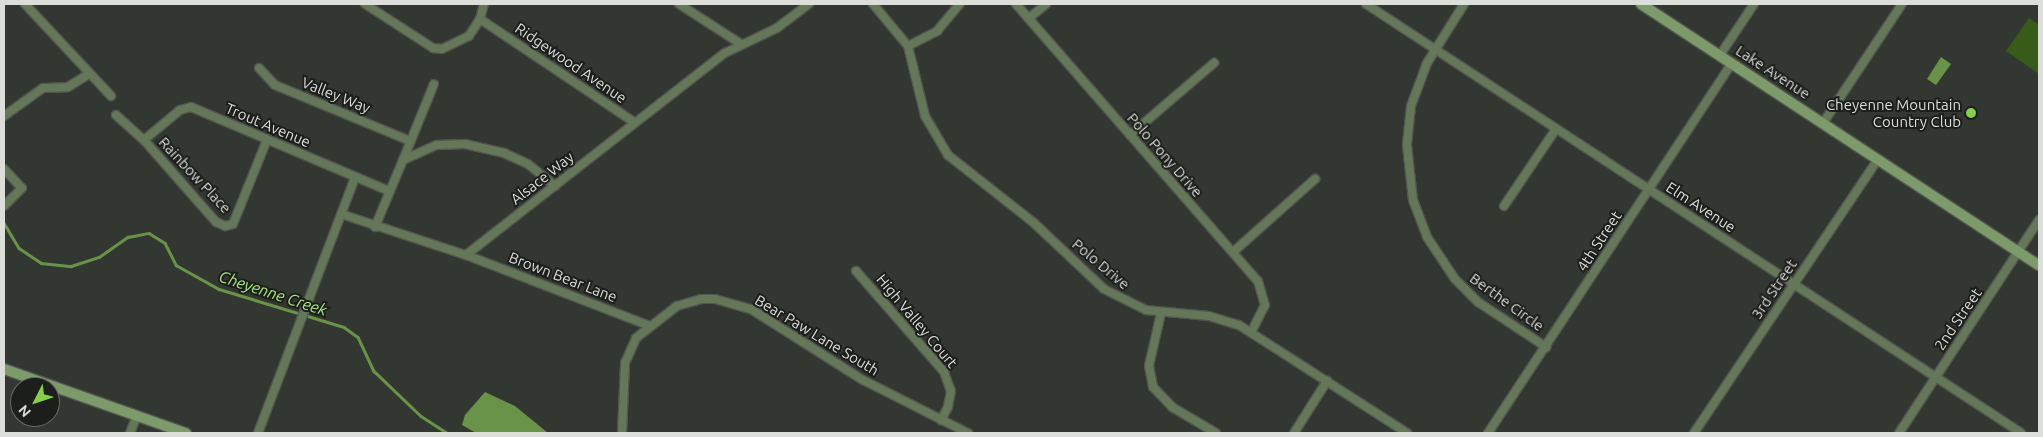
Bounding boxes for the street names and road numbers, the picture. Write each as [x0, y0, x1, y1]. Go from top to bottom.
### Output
street label: Ridgewood Avenue [512, 19, 630, 107]
street label: Lake Avenue [1732, 41, 1814, 103]
street label: Valley Way [299, 73, 373, 117]
street label: Trout Avenue [223, 99, 313, 151]
street label: Polo Pony Drive [1123, 109, 1207, 201]
street label: Rainbow Place [155, 133, 235, 217]
street label: Alsace Way [507, 148, 577, 208]
street label: Elm Avenue [1663, 178, 1739, 236]
street label: 4th Street [1573, 207, 1625, 275]
street label: Polo Drive [1069, 235, 1133, 293]
street label: Brown Bear Lane [506, 248, 620, 306]
street label: 3rd Street [1747, 256, 1801, 322]
street label: Berthe Circle [1466, 269, 1548, 335]
street label: High Valley Court [873, 271, 961, 371]
street label: 2nd Street [1931, 284, 1985, 354]
street label: Bear Paw Lane South [752, 291, 882, 379]

